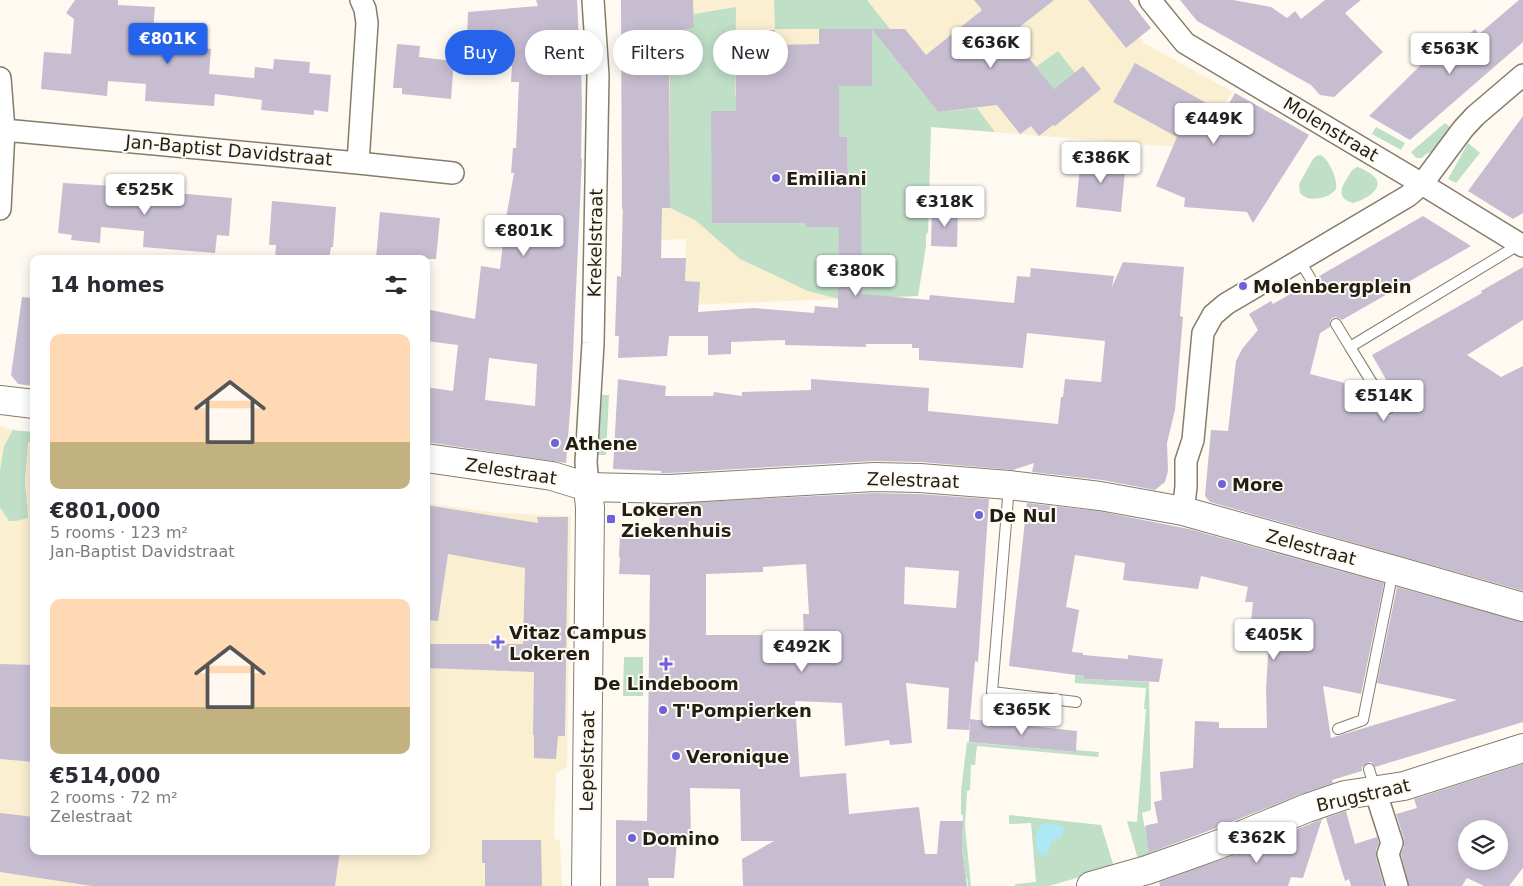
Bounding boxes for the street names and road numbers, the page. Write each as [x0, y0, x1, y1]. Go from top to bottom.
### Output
street label: Molenstraat [1280, 92, 1382, 166]
street label: Jan-Baptist Davidstraat [124, 130, 333, 170]
street label: Krekelstraat [584, 188, 606, 298]
street label: Zelestraat [464, 453, 558, 489]
street label: Zelestraat [866, 468, 960, 492]
street label: Zelestraat [1264, 525, 1358, 569]
street label: Lepelstraat [576, 710, 598, 812]
street label: Brugstraat [1314, 774, 1412, 816]

